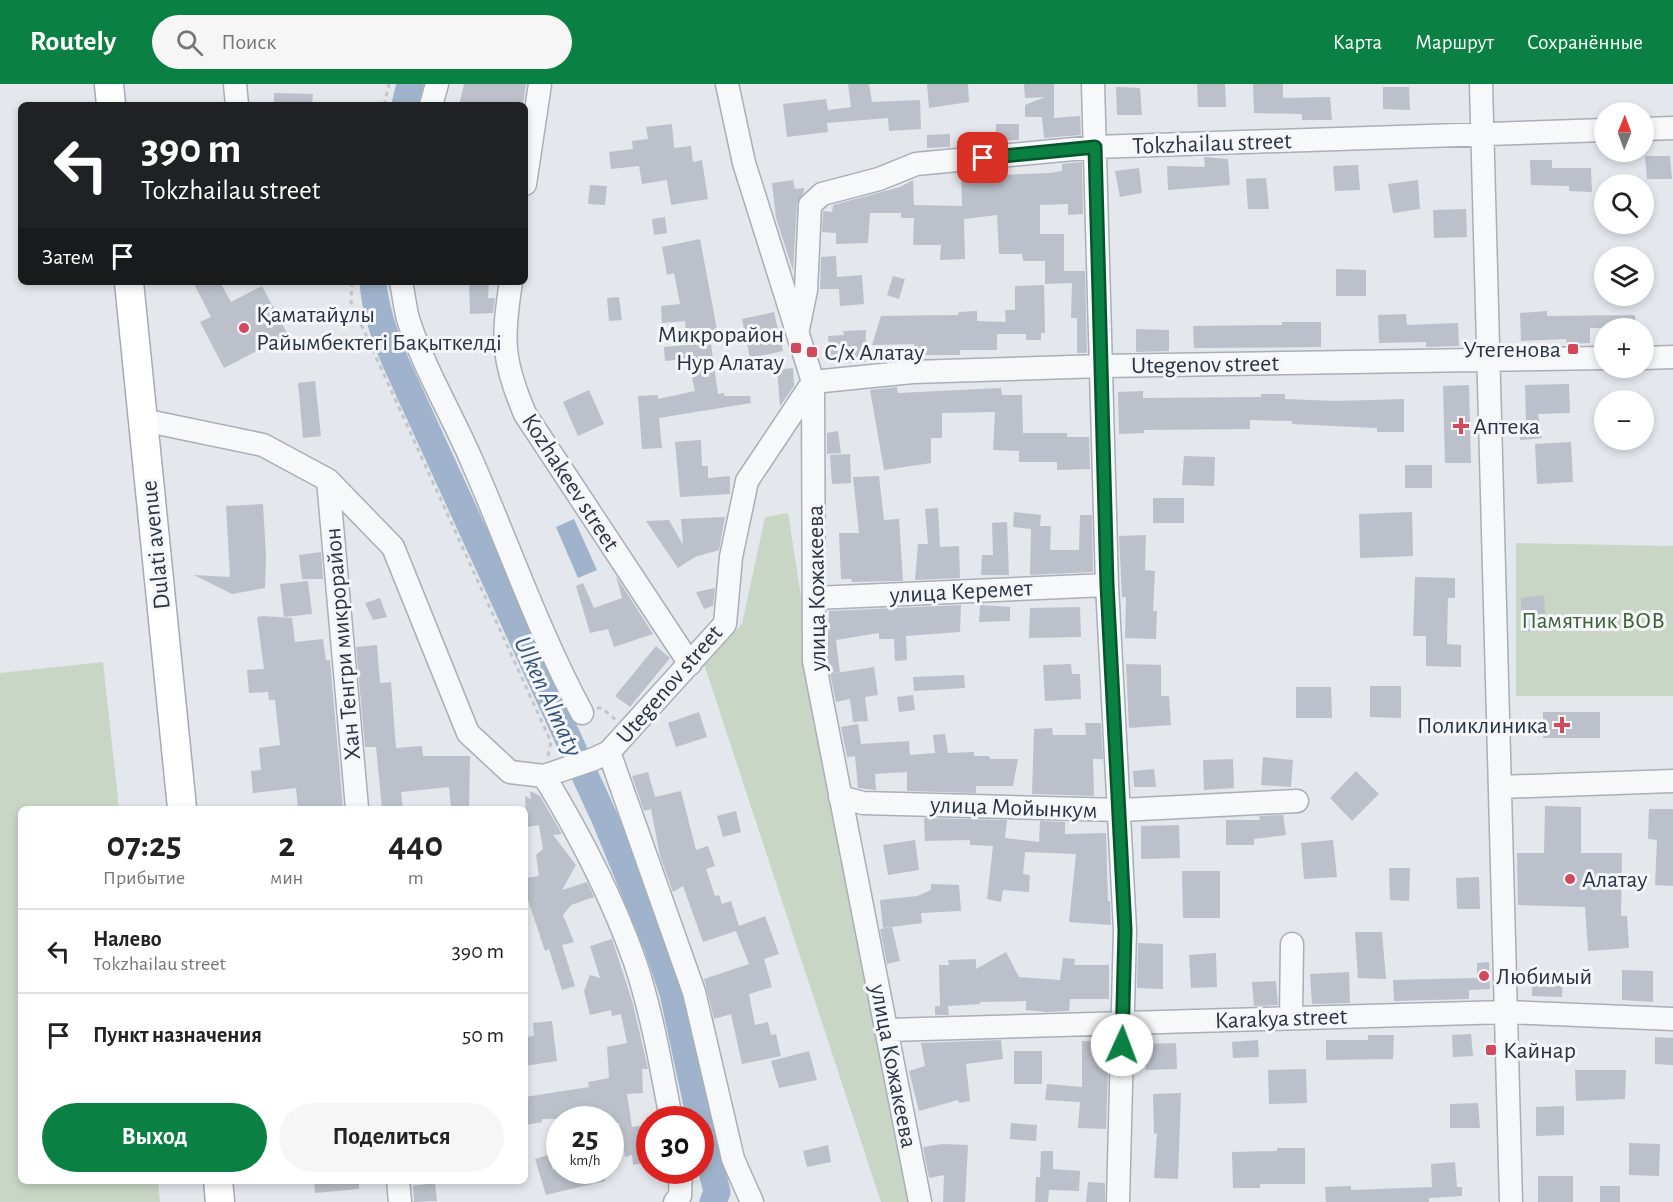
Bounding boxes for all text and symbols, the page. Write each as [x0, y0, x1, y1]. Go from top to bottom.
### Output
search box [152, 15, 572, 69]
icon: search [173, 26, 206, 59]
text: Routely [30, 28, 116, 56]
text: Поиск [221, 31, 276, 53]
text: Карта [1333, 32, 1382, 53]
text: Маршрут [1415, 32, 1494, 53]
text: Сохранённые [1527, 32, 1643, 53]
north arrow [1594, 102, 1654, 162]
map controls [1594, 102, 1654, 450]
icon: left [42, 126, 120, 204]
text: 390 m [141, 128, 242, 170]
street label: Tokzhailau street [1132, 129, 1292, 159]
pin [957, 132, 1008, 183]
icon: arrive [966, 141, 999, 174]
button: search [1594, 174, 1654, 234]
text: Tokzhailau street [141, 177, 320, 204]
icon: arrive [106, 240, 139, 273]
text: Затем [42, 246, 94, 268]
button: layers [1594, 246, 1654, 306]
place label: Қаматайұлы Райымбектегі Бақыткелді [256, 303, 502, 355]
button: + [1594, 318, 1654, 378]
marker: Қаматайұлы Райымбектегі Бақыткелді [237, 321, 251, 335]
place label: Микрорайон Нур Алатау [657, 323, 785, 375]
place label: Утегенова [1463, 338, 1561, 362]
marker: Микрорайон Нур Алатау [789, 341, 803, 355]
place label: С/х Алатау [824, 341, 925, 365]
marker: Утегенова [1566, 342, 1580, 356]
marker: С/х Алатау [805, 345, 819, 359]
street label: Utegenov street [1131, 352, 1280, 378]
button: − [1594, 390, 1654, 450]
street label: Kozhakeev street [517, 410, 624, 556]
place label: Аптека [1473, 415, 1540, 439]
marker: Аптека [1454, 419, 1468, 433]
street label: Dulati avenue [137, 479, 175, 611]
street label: улица Кожакеева [804, 505, 830, 672]
street label: Хан Тенгри микрорайон [321, 527, 365, 761]
street label: улица Керемет [888, 576, 1034, 608]
park label: Памятник ВОВ [1521, 609, 1665, 633]
street label: Utegenov street [612, 621, 728, 748]
water label: Ulken Almaty [509, 632, 587, 761]
place label: Поликлиника [1417, 714, 1548, 738]
marker: Поликлиника [1553, 716, 1571, 734]
street label: улица Мойынкум [929, 793, 1098, 823]
text: 07:25 [107, 827, 182, 863]
text: 2 [278, 827, 295, 863]
text: 440 [388, 827, 443, 863]
text: Прибытие [103, 868, 185, 888]
text: мин [270, 868, 303, 888]
text: m [408, 868, 424, 888]
place label: Алатау [1582, 868, 1648, 892]
marker: Алатау [1563, 872, 1577, 886]
text: Налево [93, 928, 162, 950]
icon: left [42, 935, 75, 968]
text: 390 m [452, 940, 504, 962]
text: Tokzhailau street [93, 954, 226, 974]
place label: Любимый [1496, 965, 1592, 989]
marker: Любимый [1477, 969, 1491, 983]
street label: улица Кожакеева [865, 981, 921, 1150]
street label: Karakya street [1215, 1005, 1348, 1033]
position arrow [1090, 1013, 1154, 1077]
icon: arrive [42, 1019, 75, 1052]
text: Пункт назначения [93, 1024, 262, 1046]
text: 50 m [462, 1024, 504, 1046]
place label: Кайнар [1503, 1039, 1576, 1063]
marker: Кайнар [1484, 1043, 1498, 1057]
button: Выход [42, 1103, 267, 1172]
button: Поделиться [279, 1103, 504, 1172]
speed limit sign: 30 [636, 1106, 714, 1184]
text: 25 [571, 1123, 599, 1153]
text: km/h [570, 1153, 600, 1168]

